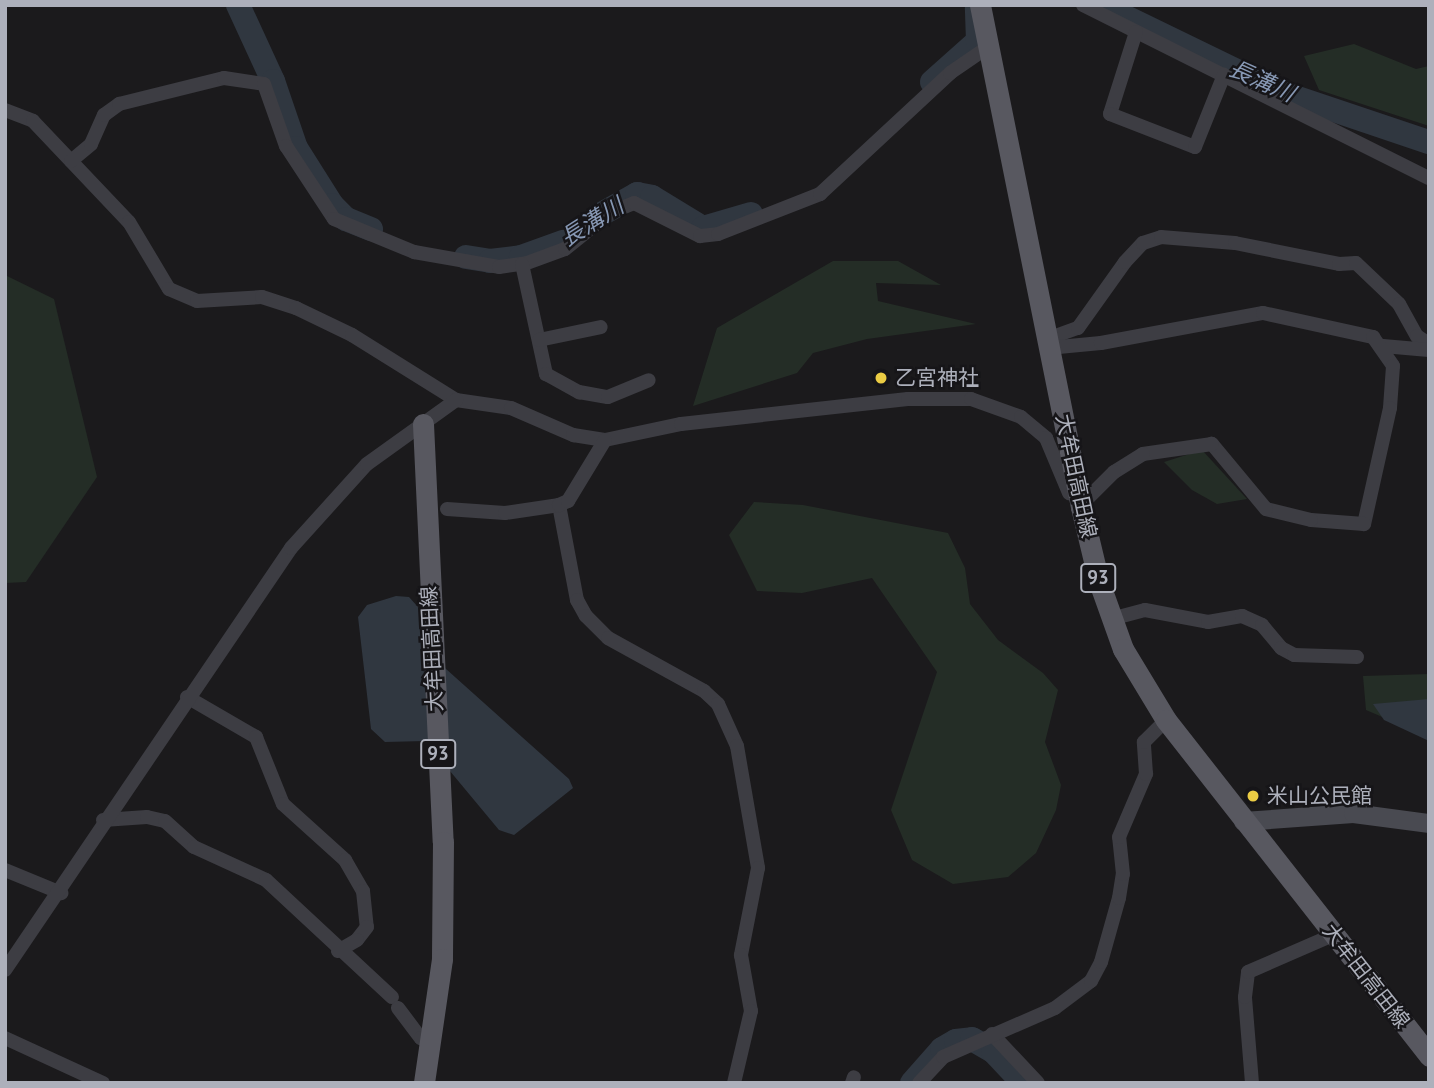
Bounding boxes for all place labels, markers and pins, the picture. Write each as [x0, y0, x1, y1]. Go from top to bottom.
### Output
place label: 乙宮神社 [895, 365, 979, 391]
marker: 乙宮神社 [873, 370, 889, 386]
place label: 米山公民館 [1267, 783, 1372, 809]
marker: 米山公民館 [1245, 788, 1261, 804]

